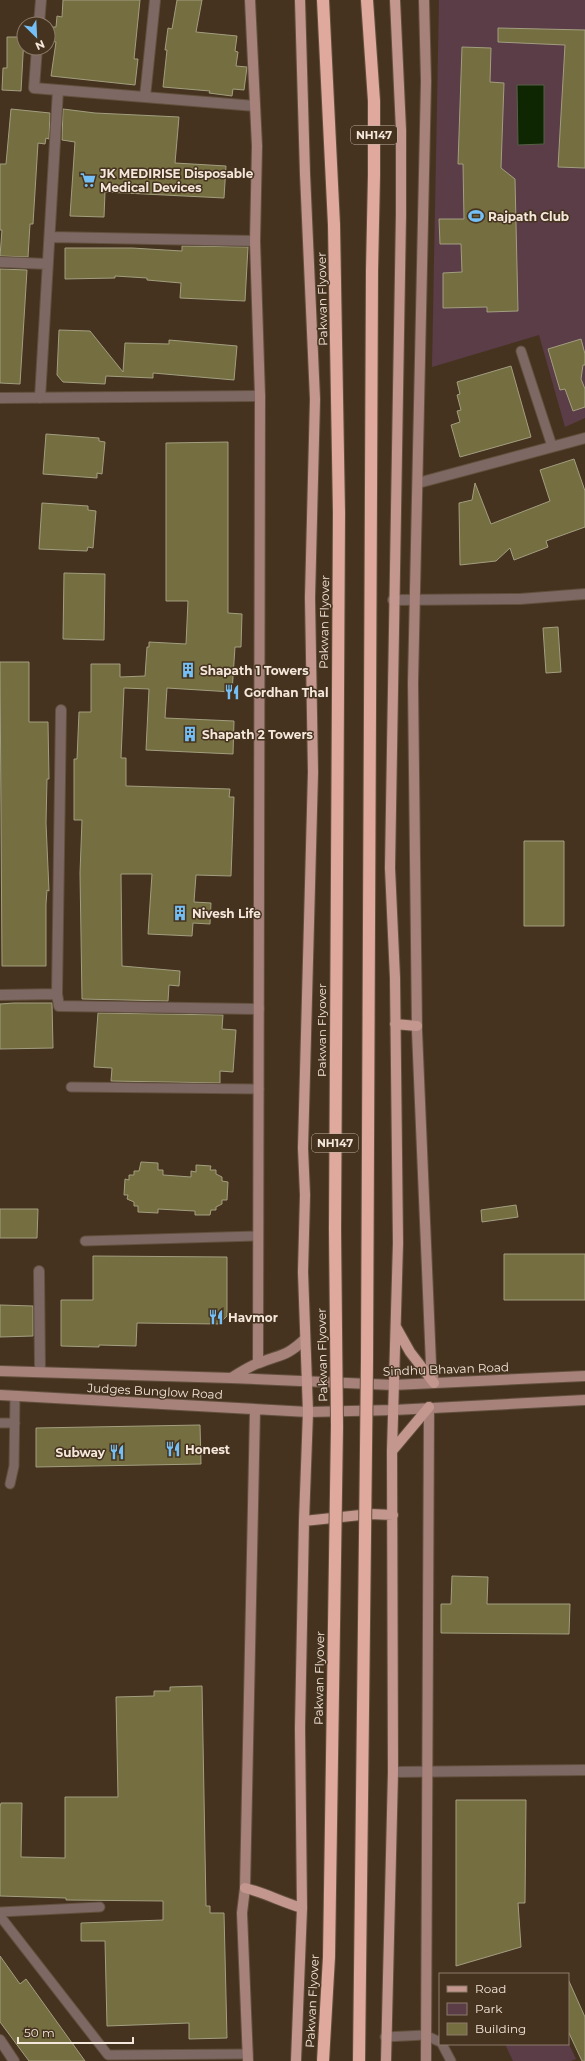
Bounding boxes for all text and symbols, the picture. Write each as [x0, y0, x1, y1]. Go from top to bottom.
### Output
north arrow [16, 16, 56, 56]
text: N [33, 37, 47, 53]
road number: NH147 [351, 126, 397, 144]
place label: JK MEDIRISE Disposable Medical Devices [99, 166, 254, 195]
supermarket icon: JK MEDIRISE Disposable Medical Devices [79, 171, 97, 189]
sports icon: Rajpath Club [467, 207, 485, 225]
place label: Rajpath Club [488, 209, 569, 224]
street label: Pakwan Flyover [314, 252, 330, 346]
street label: Pakwan Flyover [316, 575, 332, 669]
building icon: Shapath 1 Towers [179, 661, 197, 679]
place label: Shapath 1 Towers [200, 663, 309, 678]
restaurant icon: Gordhan Thal [223, 683, 241, 701]
place label: Gordhan Thal [244, 685, 329, 700]
building icon: Shapath 2 Towers [181, 725, 199, 743]
place label: Shapath 2 Towers [202, 727, 314, 742]
building icon: Nivesh Life [171, 904, 189, 922]
place label: Nivesh Life [192, 906, 261, 921]
street label: Pakwan Flyover [314, 983, 329, 1077]
road number: NH147 [312, 1134, 358, 1152]
restaurant icon: Havmor [207, 1308, 225, 1326]
street label: Pakwan Flyover [314, 1308, 330, 1402]
place label: Havmor [228, 1310, 278, 1325]
street label: Sindhu Bhavan Road [383, 1359, 509, 1379]
street label: Judges Bunglow Road [86, 1380, 223, 1402]
restaurant icon: Honest [164, 1440, 182, 1458]
place label: Honest [185, 1442, 231, 1457]
restaurant icon: Subway [108, 1443, 126, 1461]
place label: Subway [56, 1445, 106, 1460]
street label: Pakwan Flyover [311, 1631, 327, 1725]
street label: Pakwan Flyover [302, 1954, 322, 2048]
legend [439, 1973, 569, 2045]
text: Road [475, 1981, 506, 1996]
text: Park [475, 2001, 503, 2016]
scale bar [18, 2019, 133, 2045]
text: Building [475, 2021, 526, 2036]
text: 50 m [24, 2025, 55, 2040]

